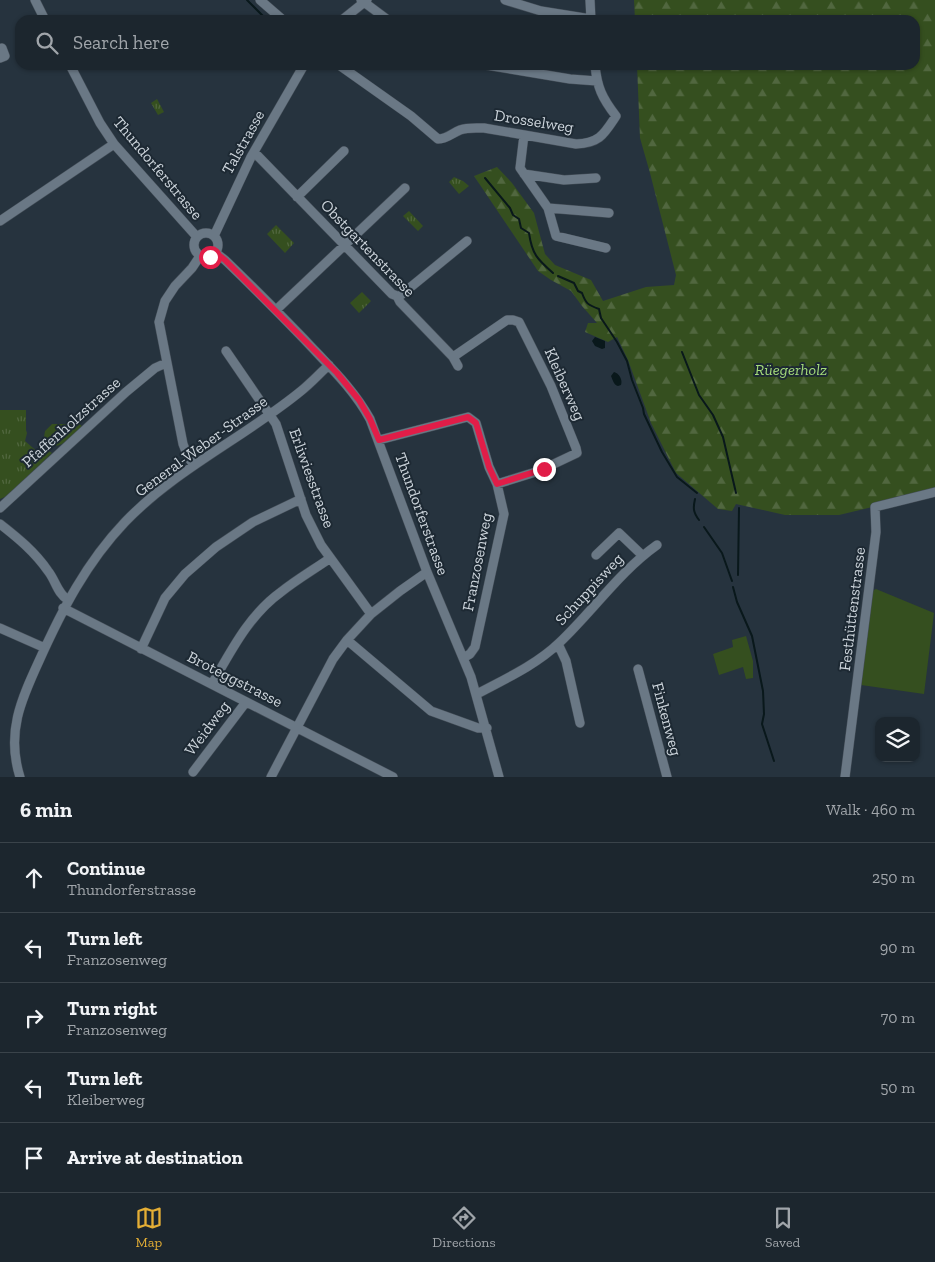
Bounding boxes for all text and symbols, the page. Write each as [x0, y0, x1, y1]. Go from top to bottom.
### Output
search box [15, 15, 920, 70]
icon: search [33, 29, 61, 57]
text: Search here [73, 31, 169, 54]
street label: Drosselweg [493, 105, 575, 137]
street label: Talstrasse [218, 107, 268, 177]
street label: Thundorferstrasse [109, 113, 207, 223]
street label: Obstgartenstrasse [317, 195, 419, 301]
route start [199, 246, 222, 269]
street label: Kleiberweg [541, 345, 590, 424]
park label: Rüegerholz [755, 360, 827, 379]
street label: Pfaffenholzstrasse [18, 373, 124, 471]
street label: General-Weber-Strasse [131, 392, 271, 500]
street label: Erliwiesstrasse [285, 426, 339, 530]
street label: Thundorferstrasse [391, 450, 453, 578]
route end [533, 458, 556, 481]
street label: Franzosenweg [458, 511, 496, 613]
street label: Festhüttenstrasse [835, 546, 869, 672]
street label: Schuppisweg [551, 549, 627, 629]
street label: Broteggstrasse [184, 647, 286, 711]
street label: Finkenweg [648, 680, 686, 758]
street label: Weidweg [180, 697, 234, 759]
map controls [875, 717, 920, 762]
button: layers [875, 717, 920, 762]
text: 6 min [20, 797, 72, 822]
text: Walk · 460 m [826, 800, 915, 819]
text: Continue [67, 857, 145, 880]
icon: ahead [20, 864, 48, 892]
text: 250 m [872, 868, 915, 887]
text: Thundorferstrasse [67, 880, 196, 899]
text: Turn left [67, 927, 142, 950]
icon: left [20, 934, 48, 962]
text: 90 m [880, 938, 915, 957]
text: Franzosenweg [67, 950, 167, 969]
text: Turn right [67, 997, 157, 1020]
icon: right [20, 1004, 48, 1032]
text: 70 m [881, 1008, 915, 1027]
text: Franzosenweg [67, 1020, 167, 1039]
text: Turn left [67, 1067, 142, 1090]
icon: left [20, 1074, 48, 1102]
text: 50 m [880, 1078, 915, 1097]
text: Kleiberweg [67, 1090, 145, 1109]
icon: arrive [20, 1144, 48, 1172]
text: Arrive at destination [67, 1146, 243, 1169]
tab: Map [135, 1204, 163, 1251]
tab: Directions [432, 1204, 496, 1251]
tab: Saved [765, 1204, 800, 1251]

